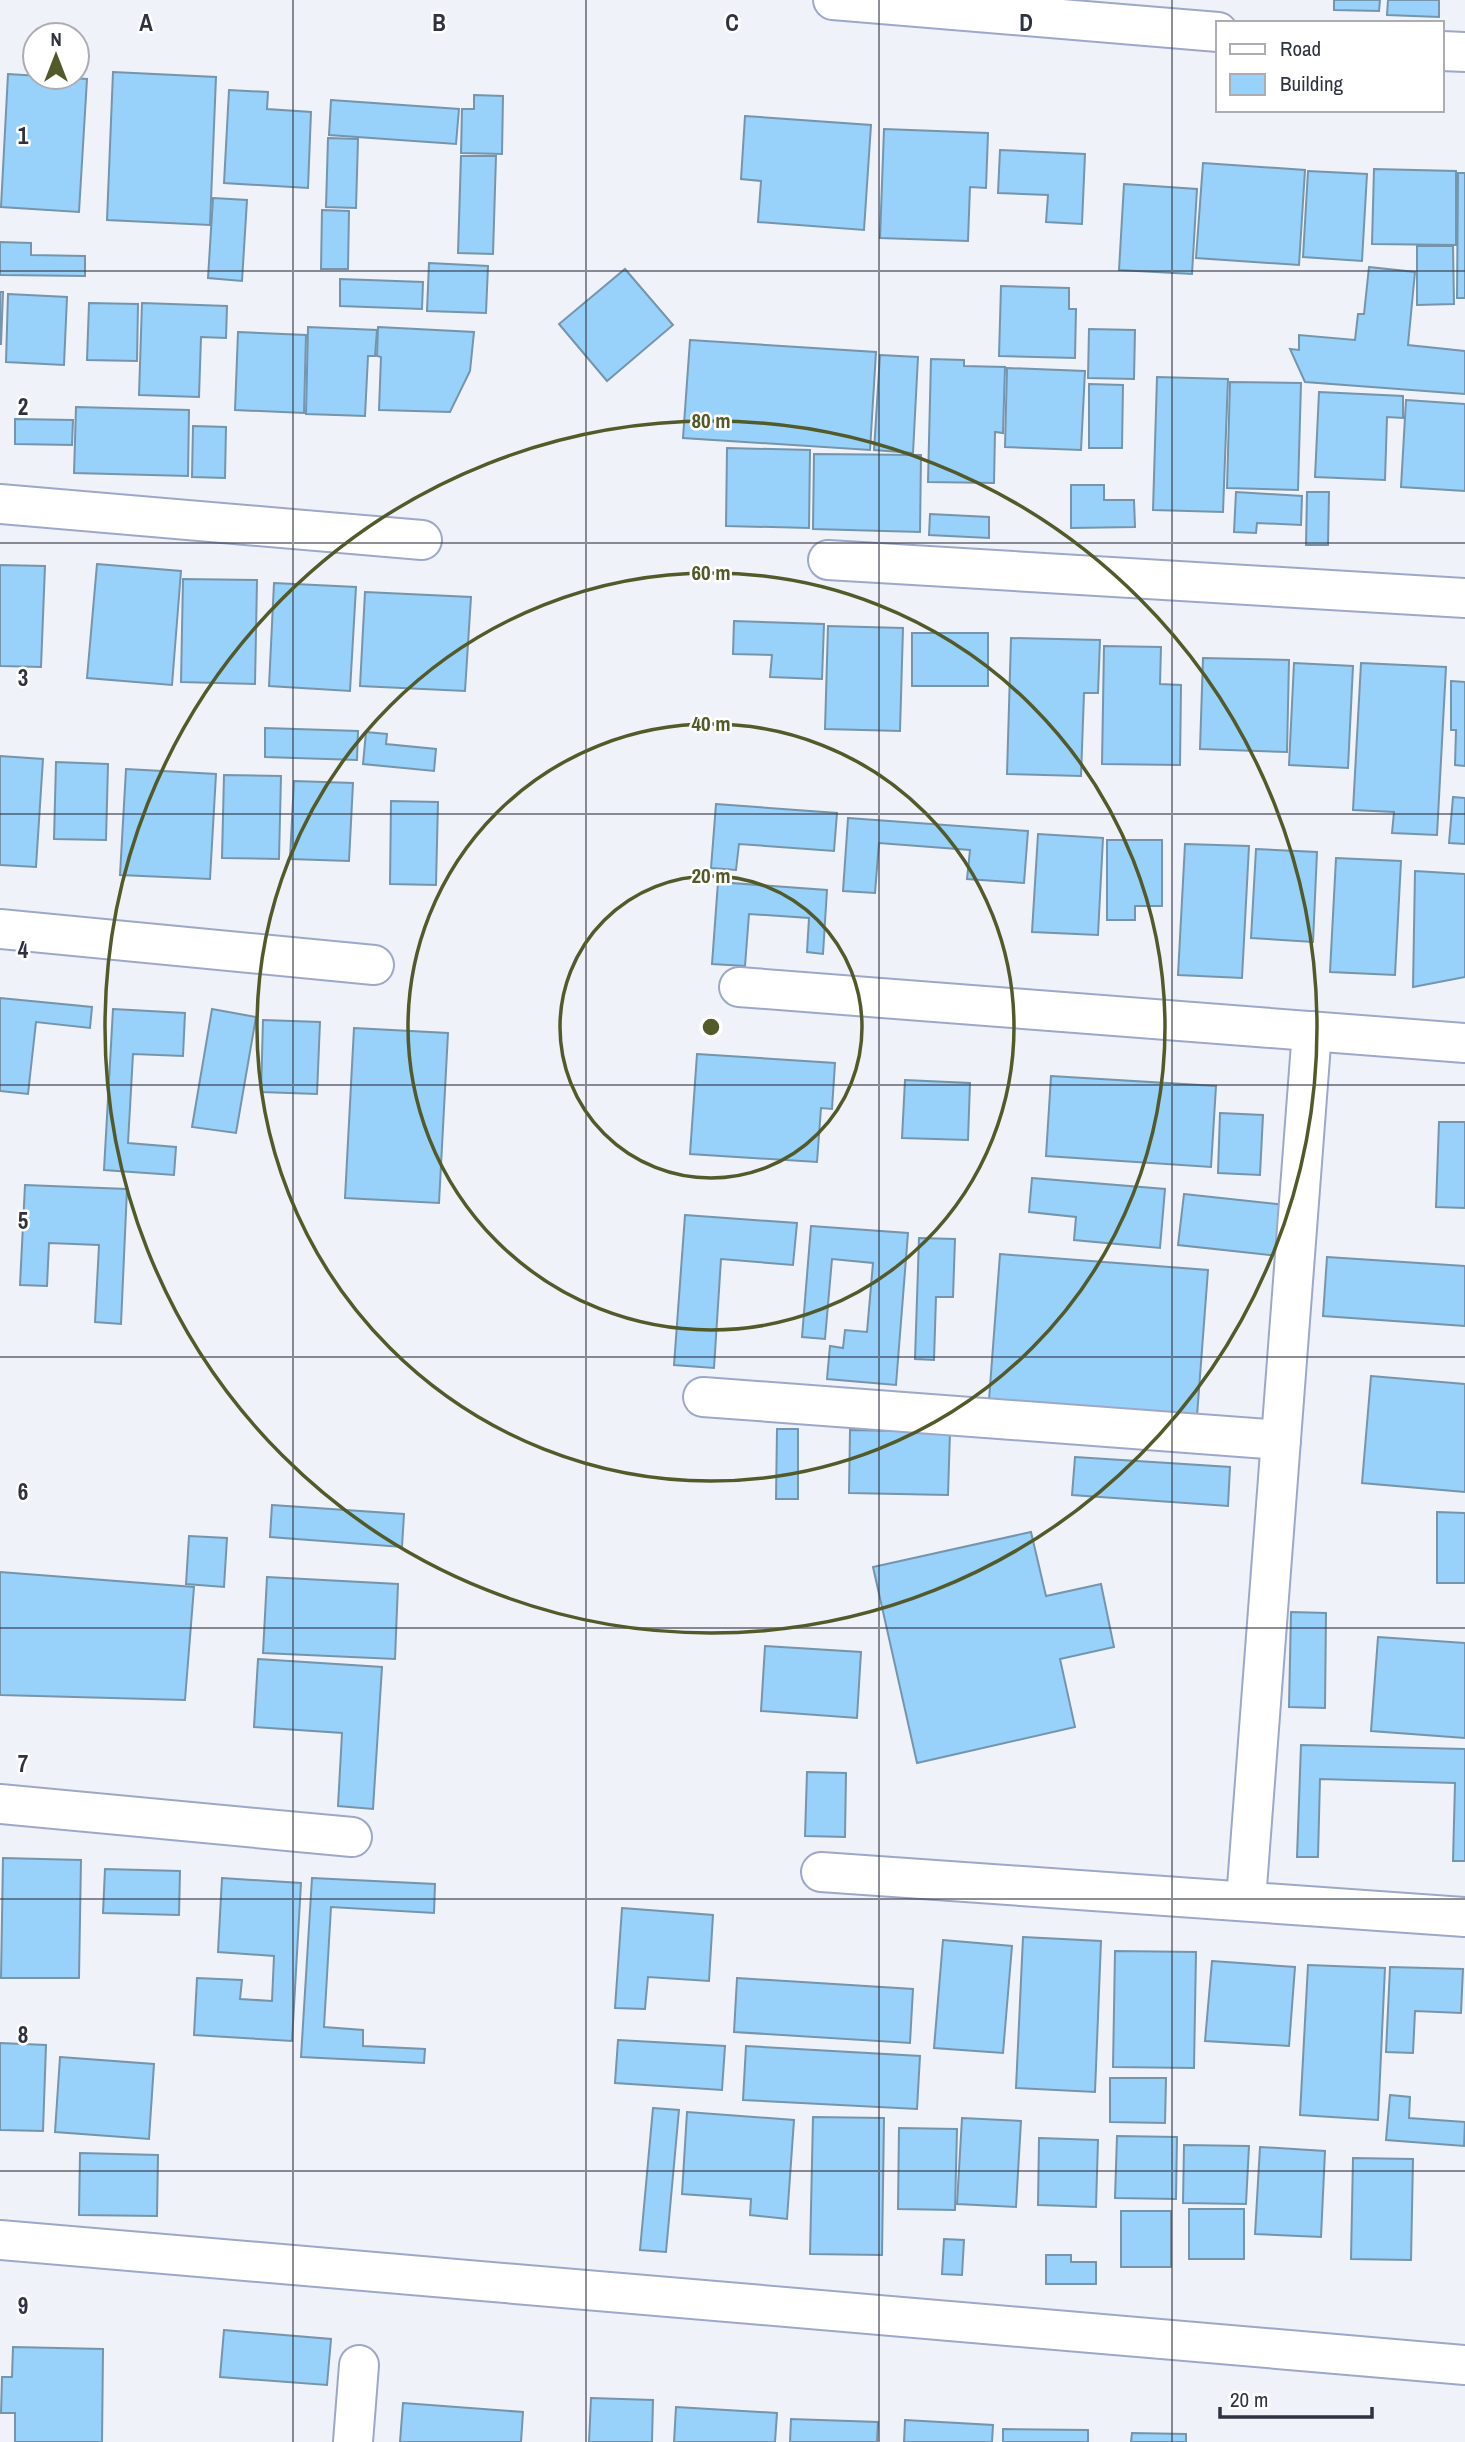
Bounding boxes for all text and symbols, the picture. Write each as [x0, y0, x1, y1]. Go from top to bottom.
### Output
text: A [139, 7, 153, 38]
text: B [432, 7, 446, 38]
text: C [725, 7, 739, 38]
text: D [1019, 7, 1033, 38]
north arrow [21, 21, 91, 91]
legend [1216, 21, 1444, 112]
text: N [50, 26, 62, 52]
text: Road [1280, 34, 1321, 63]
text: Building [1280, 69, 1344, 98]
text: 1 [18, 120, 29, 151]
text: 2 [18, 391, 28, 422]
text: 80 m [691, 406, 731, 435]
text: 60 m [691, 558, 731, 587]
text: 3 [18, 662, 28, 693]
text: 40 m [691, 709, 731, 738]
text: 20 m [691, 861, 731, 890]
text: 4 [18, 934, 29, 965]
centre of rings [699, 1015, 723, 1039]
text: 5 [18, 1205, 28, 1236]
text: 6 [18, 1476, 28, 1507]
text: 7 [18, 1748, 28, 1779]
text: 8 [18, 2019, 28, 2050]
text: 9 [18, 2290, 28, 2321]
scale bar [1220, 2376, 1372, 2420]
text: 20 m [1230, 2385, 1268, 2414]

